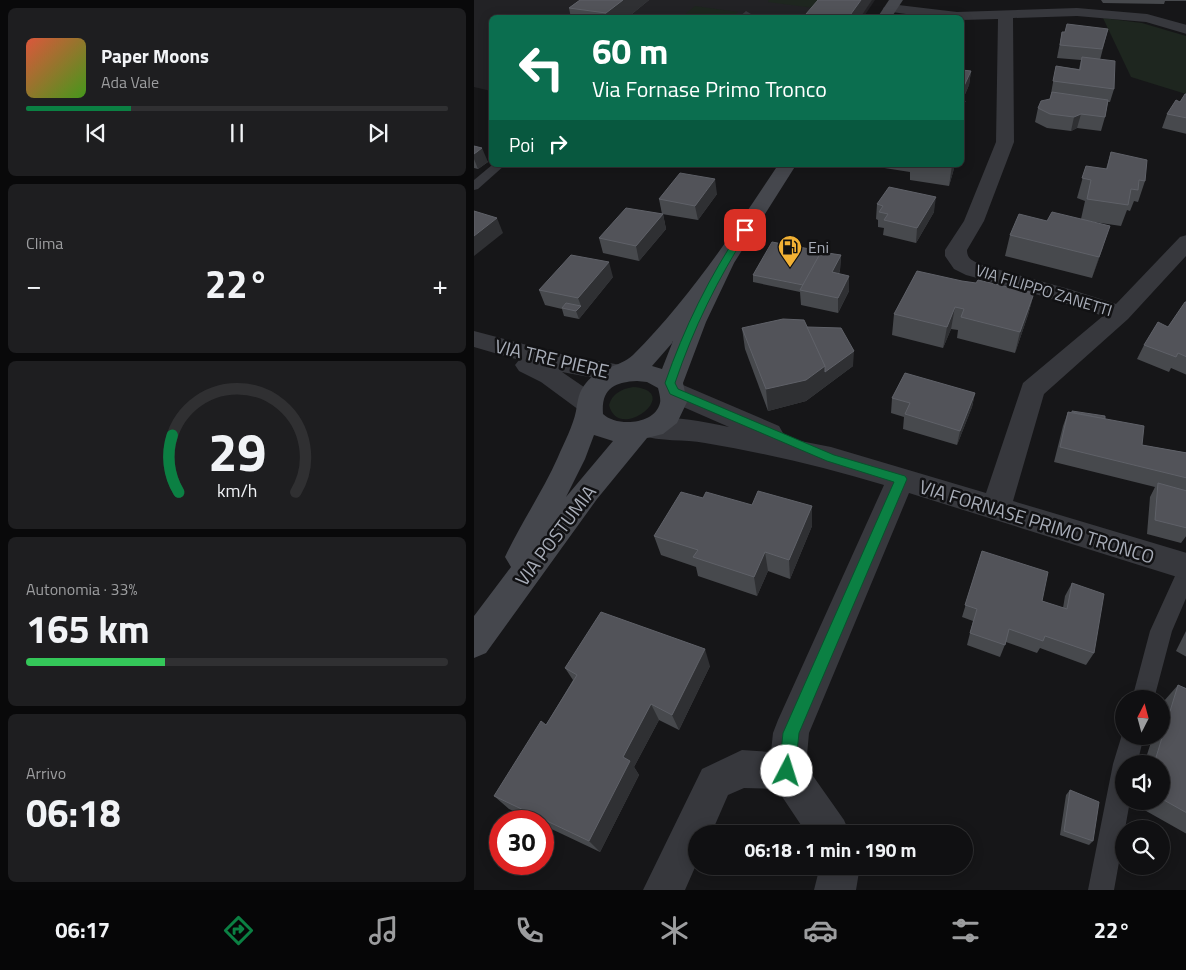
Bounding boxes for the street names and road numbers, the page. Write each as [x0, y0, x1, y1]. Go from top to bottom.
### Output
street label: VIA FILIPPO ZANETTI [973, 258, 1115, 322]
street label: VIA TRE PIERE [492, 331, 612, 385]
street label: VIA FORNASE PRIMO TRONCO [916, 471, 1158, 571]
street label: VIA POSTUMIA [507, 479, 603, 591]

